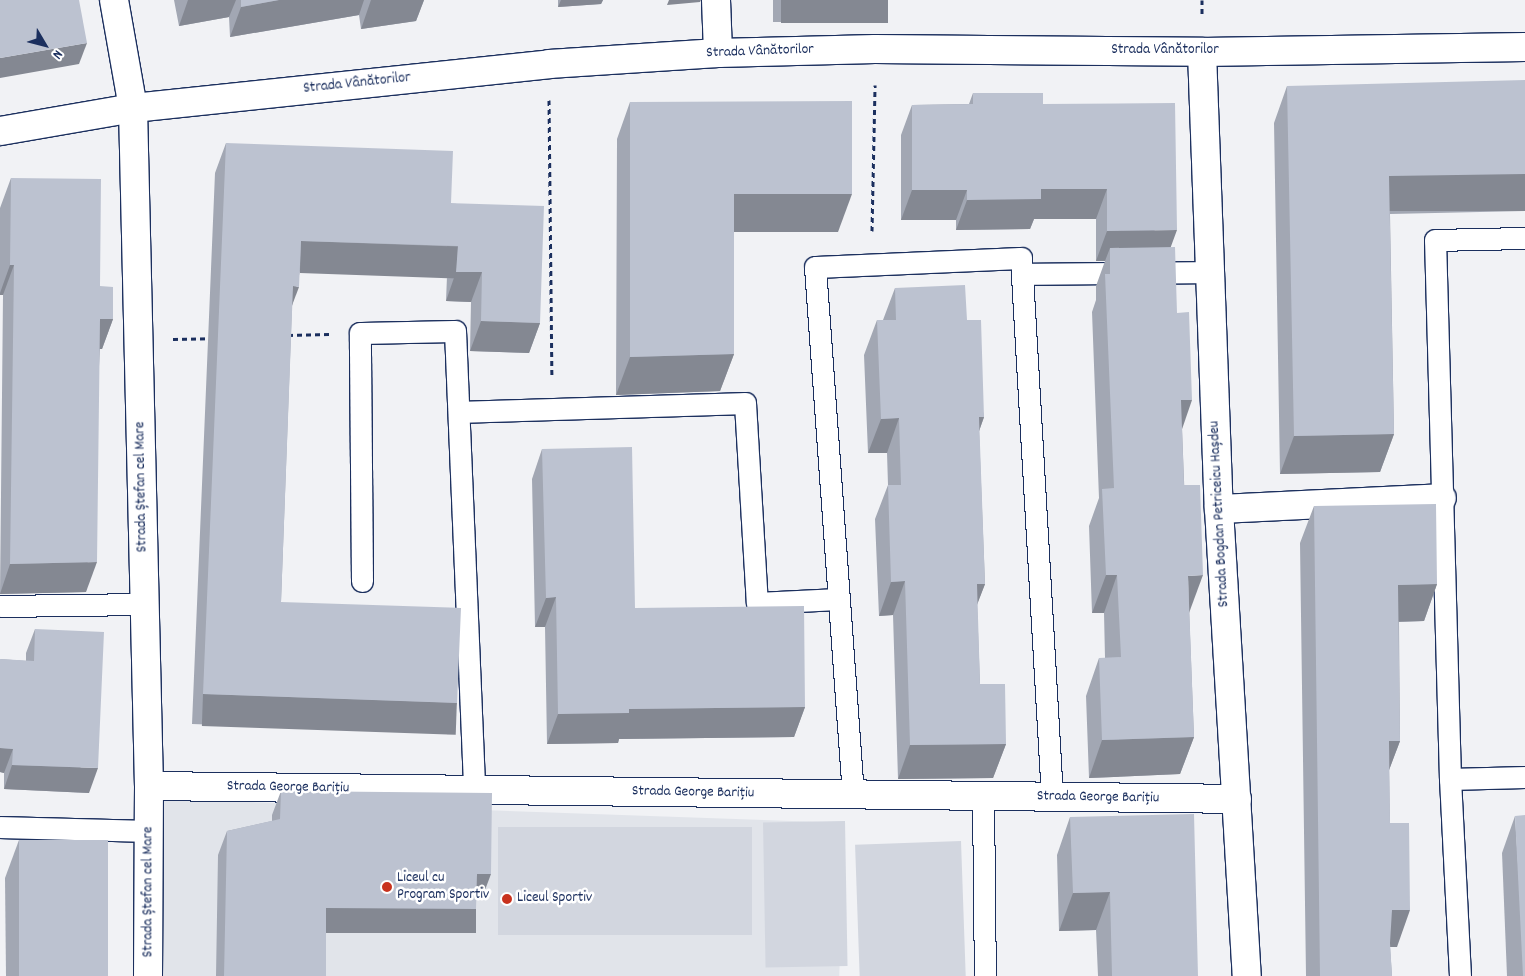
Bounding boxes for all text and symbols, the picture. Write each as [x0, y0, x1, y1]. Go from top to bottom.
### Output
north arrow [20, 20, 70, 70]
street label: Strada Vânătorilor [706, 41, 814, 63]
street label: Strada Vânătorilor [1111, 42, 1219, 60]
text: N [47, 45, 67, 63]
street label: Strada Vânătorilor [303, 69, 411, 99]
street label: Strada Bogdan Petriceicu Hașdeu [1206, 420, 1234, 608]
street label: Strada Ștefan cel Mare [132, 421, 152, 553]
street label: Strada George Barițiu [227, 778, 349, 798]
street label: Strada George Barițiu [632, 783, 754, 803]
street label: Strada George Barițiu [1037, 788, 1159, 808]
street label: Strada Ștefan cel Mare [140, 827, 158, 957]
place label: Liceul cu Program Sportiv [397, 869, 489, 904]
marker: Liceul cu Program Sportiv [381, 881, 393, 893]
place label: Liceul Sportiv [517, 890, 592, 908]
marker: Liceul Sportiv [501, 893, 513, 905]

